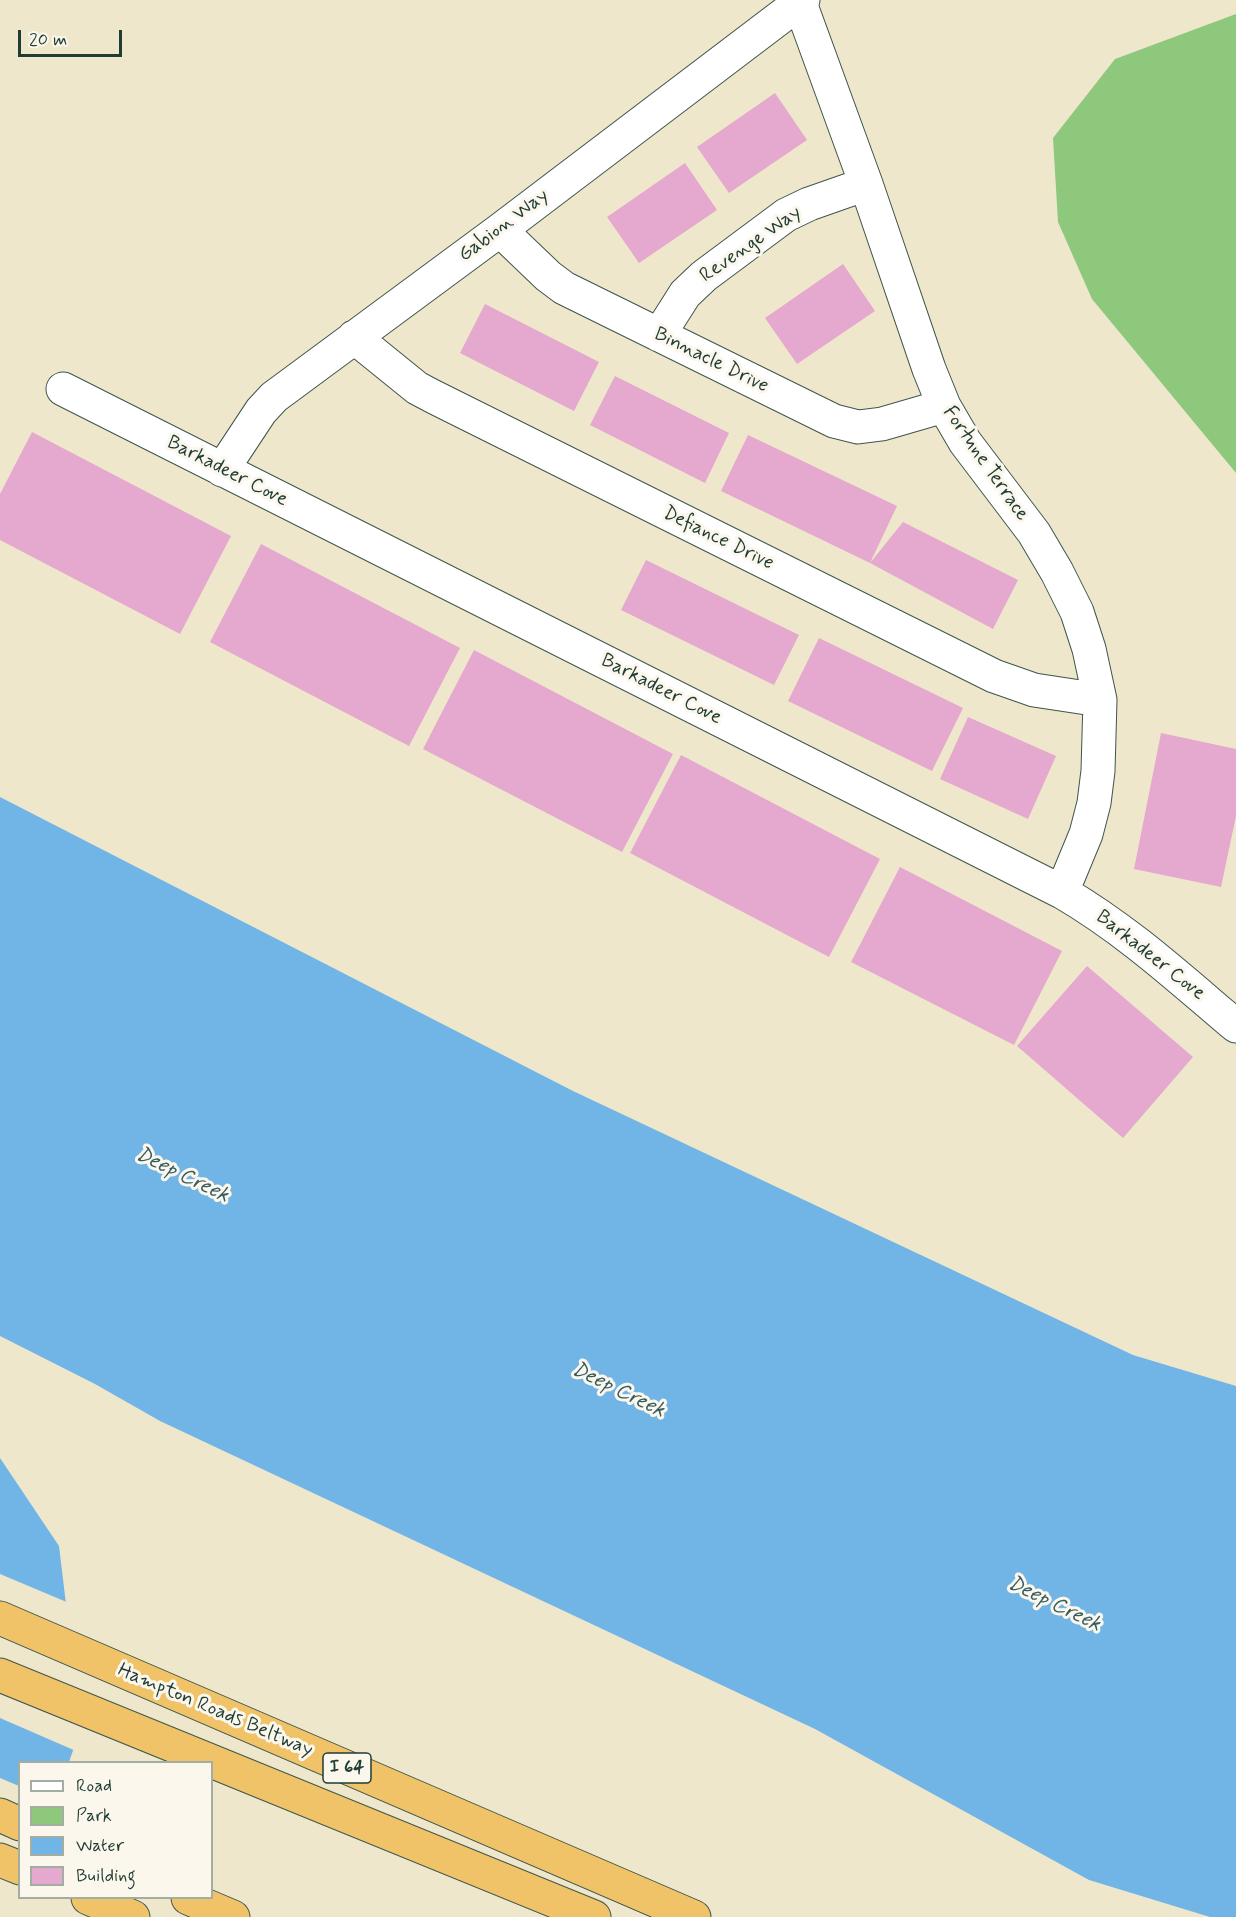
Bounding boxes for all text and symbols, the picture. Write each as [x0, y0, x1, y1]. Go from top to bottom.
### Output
scale bar [21, 18, 124, 56]
text: 20 m [29, 28, 67, 52]
street label: Gabion Way [454, 184, 554, 268]
street label: Revenge Way [696, 201, 806, 289]
street label: Binnacle Drive [650, 323, 772, 399]
street label: Fortune Terrace [937, 402, 1033, 526]
street label: Barkadeer Cove [163, 431, 291, 513]
street label: Defiance Drive [659, 502, 777, 576]
street label: Barkadeer Cove [597, 649, 725, 731]
street label: Barkadeer Cove [1090, 906, 1210, 1006]
water label: Deep Creek [131, 1143, 233, 1209]
water label: Deep Creek [567, 1358, 669, 1424]
water label: Deep Creek [1003, 1572, 1105, 1638]
street label: Hampton Roads Beltway [114, 1659, 316, 1763]
road number: I 64 [323, 1753, 371, 1783]
legend [18, 1761, 213, 1899]
text: Road [76, 1774, 112, 1798]
text: Park [76, 1804, 112, 1828]
text: Water [76, 1834, 124, 1858]
text: Building [76, 1864, 136, 1888]

